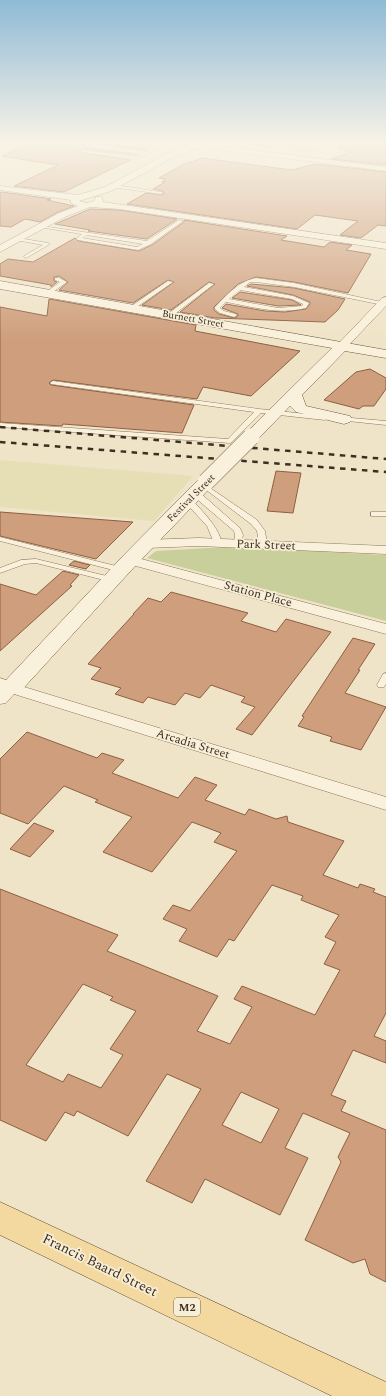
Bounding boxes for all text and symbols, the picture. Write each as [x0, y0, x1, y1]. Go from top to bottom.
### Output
street label: Burnett Street [161, 306, 226, 332]
street label: Festival Street [163, 470, 219, 526]
street label: Park Street [236, 534, 296, 556]
street label: Station Place [222, 576, 294, 612]
street label: Arcadia Street [154, 724, 232, 764]
street label: Francis Baard Street [39, 1228, 161, 1302]
road number: M2 [174, 1298, 200, 1316]

